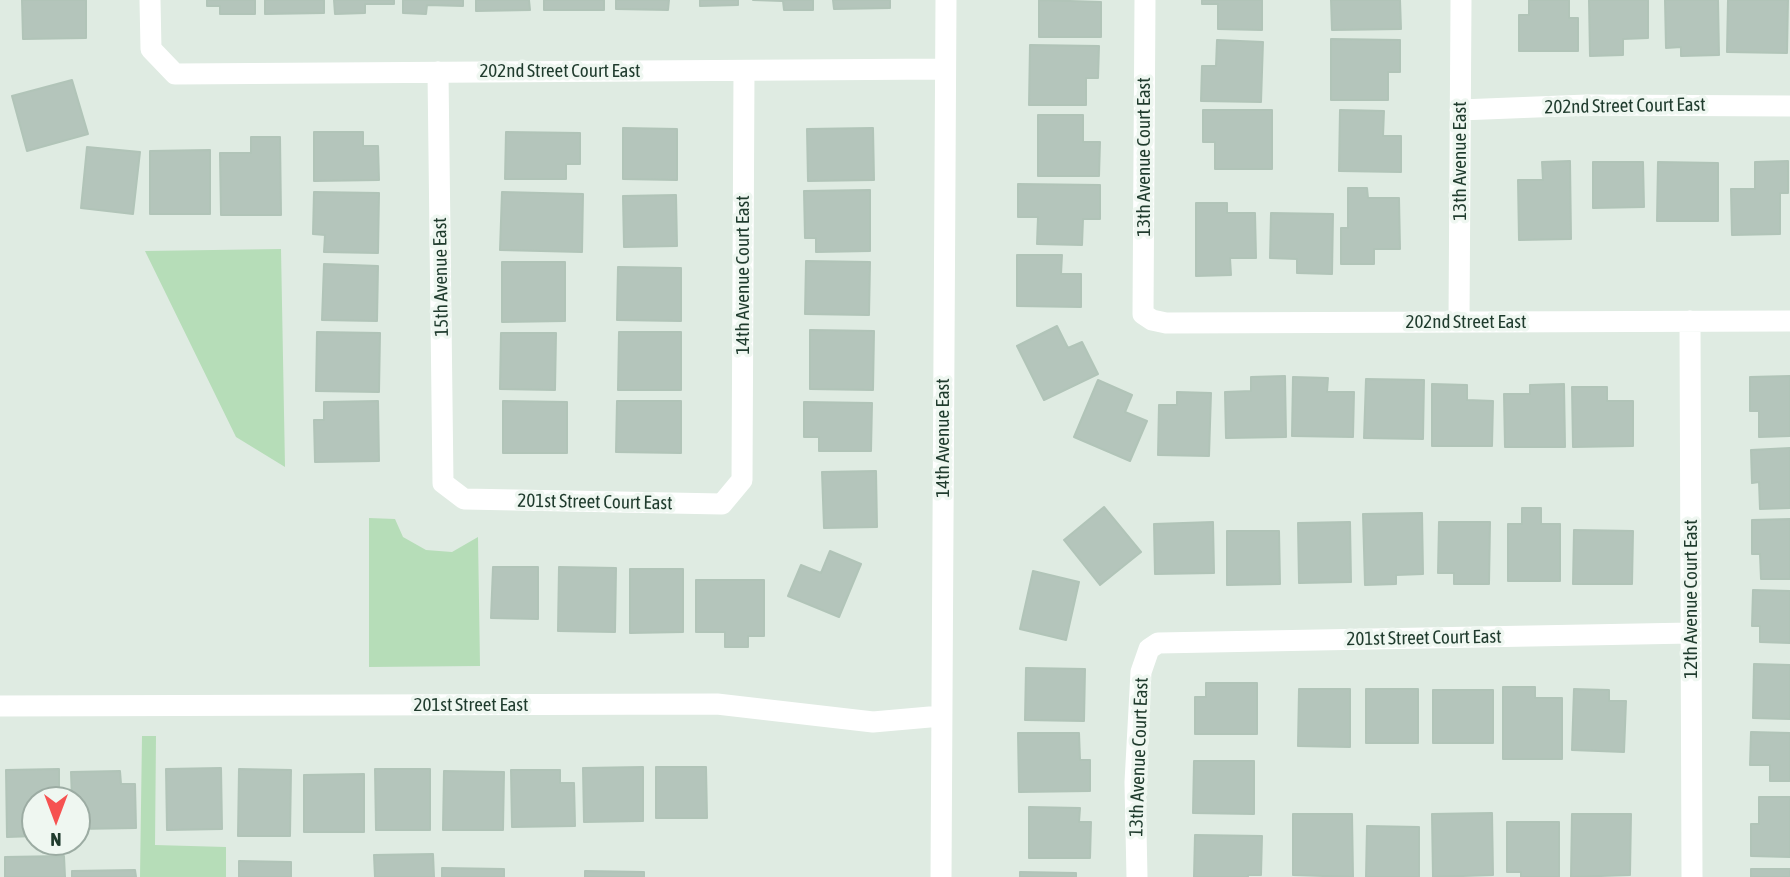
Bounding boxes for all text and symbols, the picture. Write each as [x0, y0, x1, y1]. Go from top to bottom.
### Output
street label: 202nd Street Court East [479, 60, 641, 82]
street label: 13th Avenue Court East [1133, 77, 1155, 237]
street label: 202nd Street Court East [1544, 93, 1706, 119]
street label: 13th Avenue East [1449, 101, 1471, 221]
street label: 14th Avenue Court East [732, 195, 754, 355]
street label: 15th Avenue East [429, 217, 453, 337]
street label: 202nd Street East [1405, 311, 1527, 333]
street label: 14th Avenue East [932, 378, 954, 498]
street label: 201st Street Court East [517, 489, 673, 515]
street label: 12th Avenue Court East [1680, 519, 1702, 679]
street label: 201st Street Court East [1346, 625, 1502, 651]
street label: 13th Avenue Court East [1125, 677, 1153, 837]
street label: 201st Street East [414, 694, 528, 716]
north arrow [21, 786, 91, 856]
text: N [50, 829, 62, 851]

